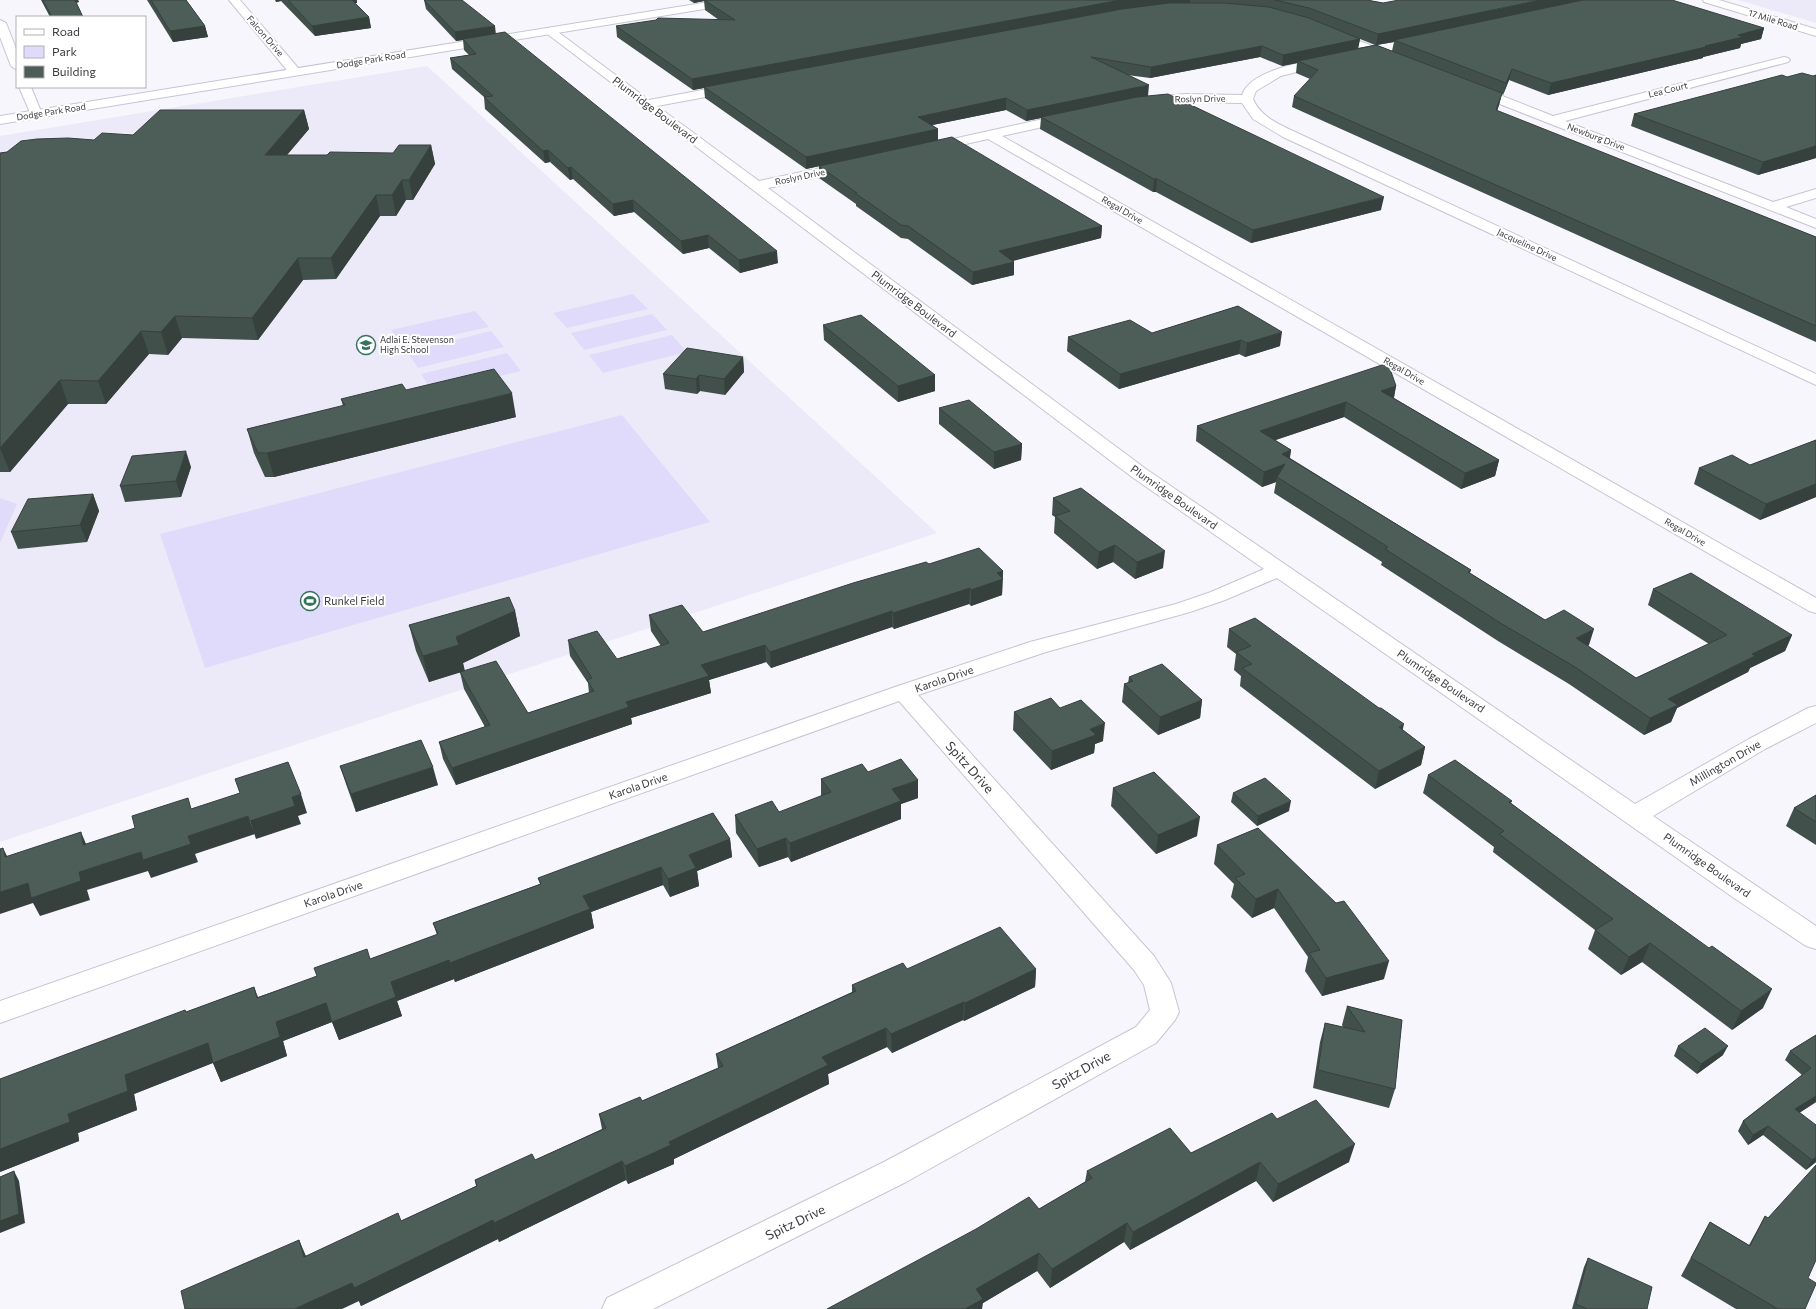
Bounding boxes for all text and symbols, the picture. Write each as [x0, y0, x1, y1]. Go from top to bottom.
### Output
street label: 17 Mile Road [1747, 7, 1799, 32]
street label: Falcon Drive [245, 13, 286, 58]
legend [16, 16, 146, 88]
text: Road [52, 24, 80, 38]
text: Park [52, 44, 78, 58]
street label: Dodge Park Road [335, 49, 406, 70]
text: Building [52, 64, 96, 78]
street label: Plumridge Boulevard [610, 73, 700, 146]
street label: Lea Court [1647, 79, 1689, 100]
street label: Roslyn Drive [1175, 93, 1226, 104]
street label: Dodge Park Road [15, 101, 86, 122]
street label: Newburg Drive [1566, 120, 1627, 153]
street label: Roslyn Drive [774, 166, 826, 187]
street label: Regal Drive [1100, 193, 1145, 226]
street label: Jacqueline Drive [1496, 226, 1559, 263]
street label: Plumridge Boulevard [869, 267, 959, 340]
school or university icon: Adlai E. Stevenson High School [355, 334, 377, 356]
place label: Adlai E. Stevenson High School [380, 334, 454, 355]
street label: Regal Drive [1382, 354, 1427, 387]
street label: Plumridge Boulevard [1128, 462, 1220, 531]
street label: Regal Drive [1663, 515, 1708, 548]
sports icon: Runkel Field [299, 590, 321, 612]
place label: Runkel Field [324, 594, 384, 607]
street label: Plumridge Boulevard [1395, 646, 1488, 715]
street label: Karola Drive [913, 662, 975, 695]
street label: Millington Drive [1687, 737, 1763, 788]
street label: Spitz Drive [943, 738, 998, 796]
street label: Karola Drive [607, 769, 669, 802]
street label: Plumridge Boulevard [1661, 830, 1753, 899]
street label: Karola Drive [302, 877, 364, 910]
street label: Spitz Drive [1049, 1047, 1113, 1093]
street label: Spitz Drive [763, 1201, 828, 1243]

